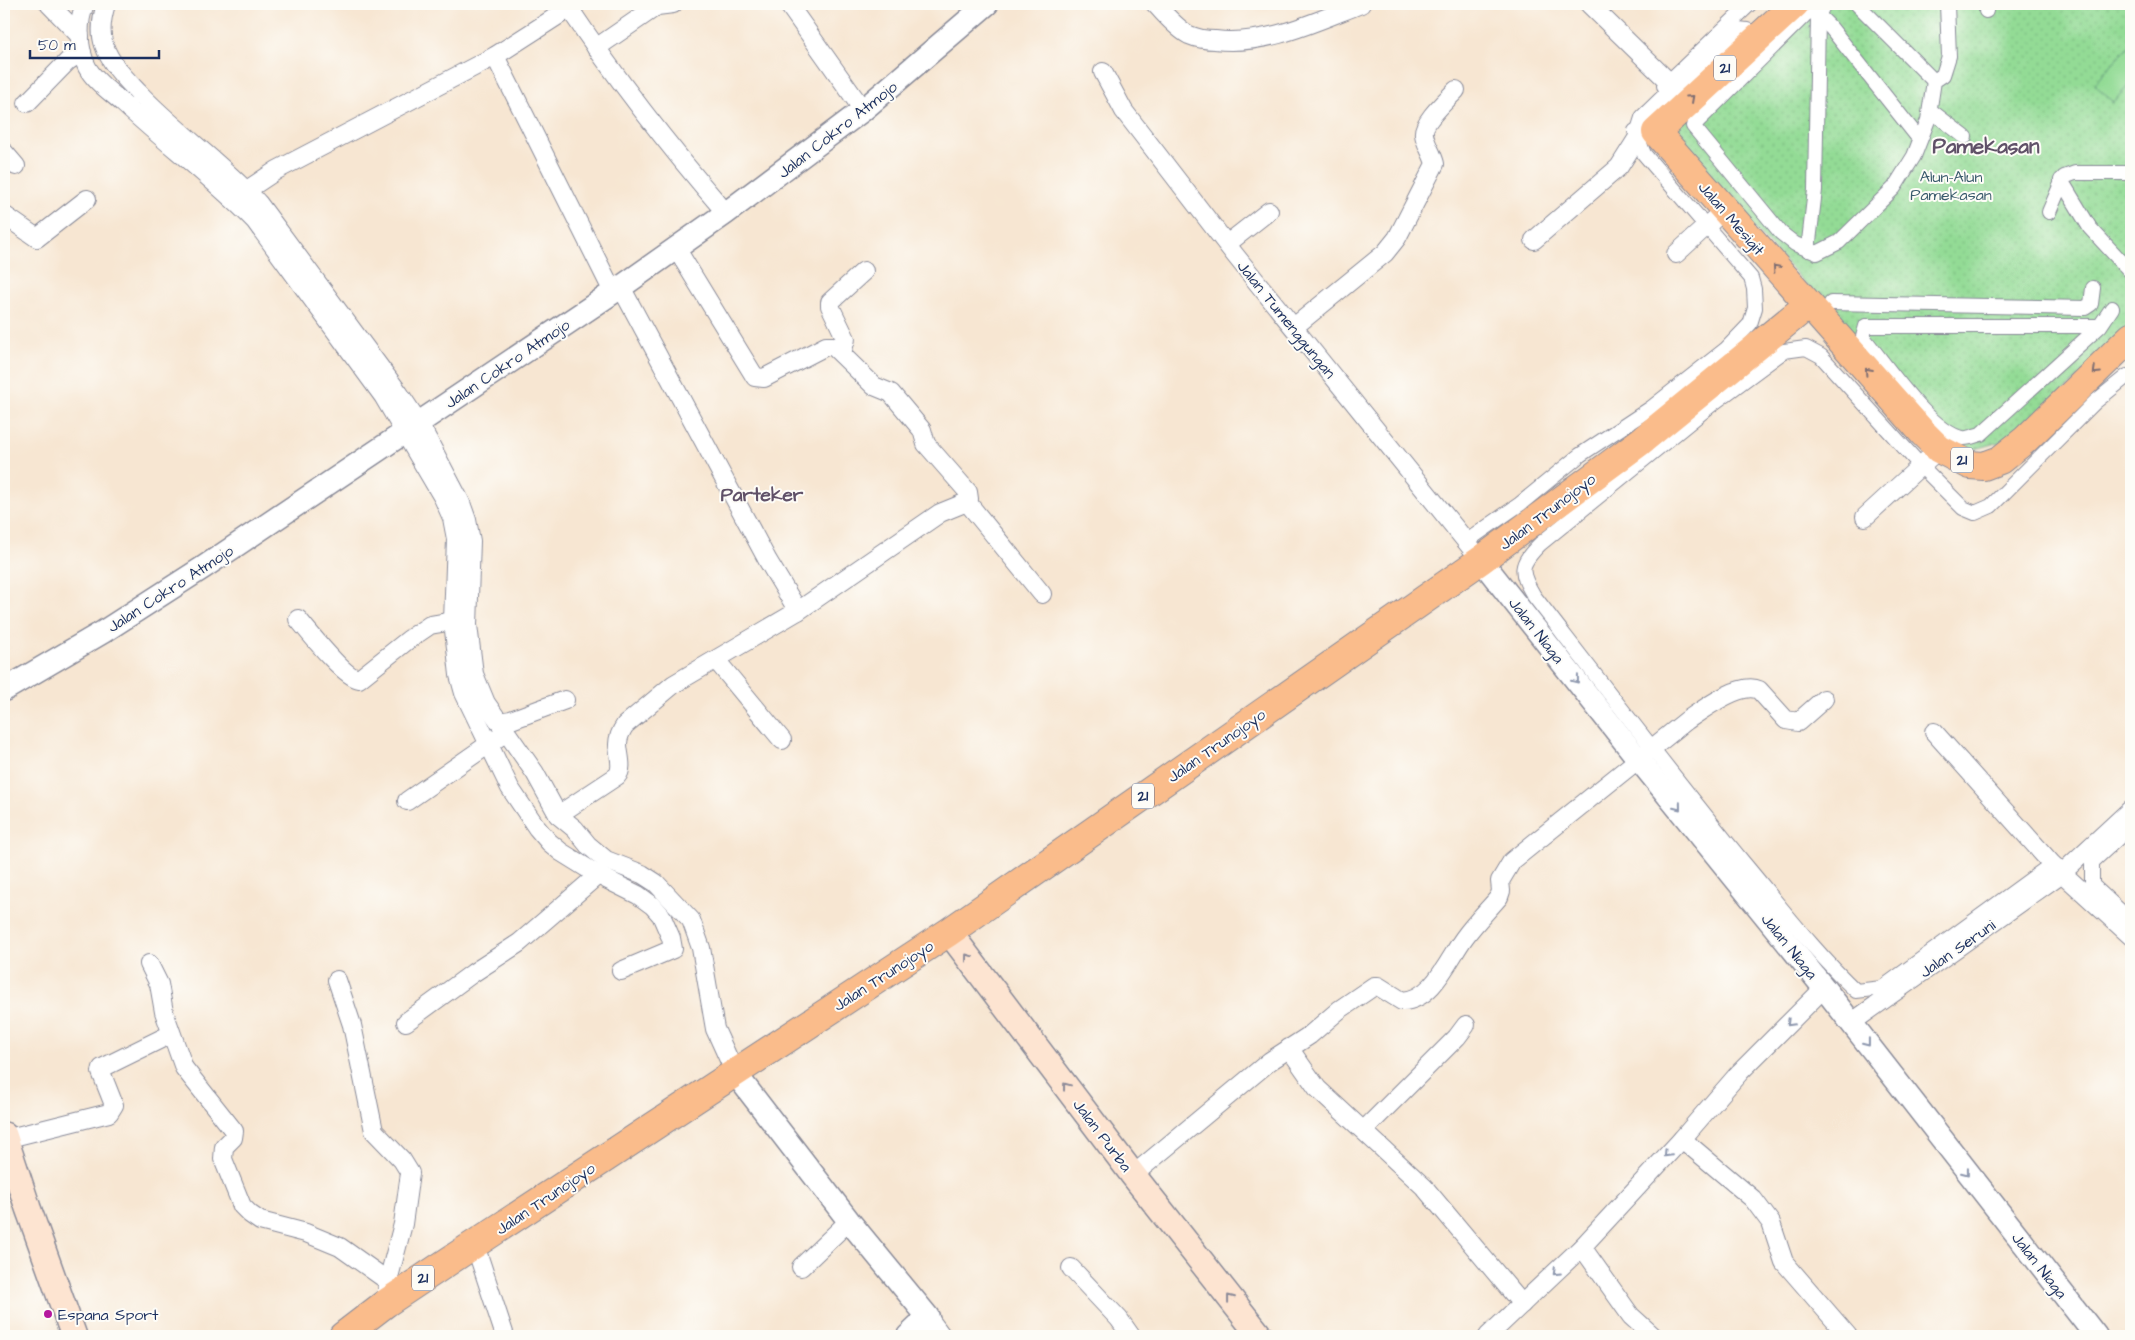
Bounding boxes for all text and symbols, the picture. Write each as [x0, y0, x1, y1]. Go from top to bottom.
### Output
scale bar [30, 28, 159, 60]
text: 50 m [38, 35, 76, 56]
road number: 21 [1714, 56, 1736, 80]
street label: Jalan Cokro Atmojo [773, 76, 902, 183]
one-way arrow [1686, 95, 1695, 104]
district label: Pamekasan [1932, 132, 2040, 161]
park label: Alun-Alun Pamekasan [1910, 166, 1992, 206]
street label: Jalan Mesigit [1692, 177, 1770, 261]
street label: Jalan Tumenggungan [1231, 256, 1341, 384]
one-way arrow [1773, 265, 1782, 274]
street label: Jalan Cokro Atmojo [441, 314, 574, 414]
one-way arrow [2093, 365, 2102, 374]
one-way arrow [1864, 368, 1873, 377]
road number: 21 [1951, 448, 1973, 472]
street label: Jalan Trunojoyo [1495, 468, 1601, 556]
district label: Parteker [721, 482, 804, 509]
street label: Jalan Cokro Atmojo [103, 540, 238, 638]
street label: Jalan Niaga [1503, 593, 1569, 669]
one-way arrow [1571, 674, 1579, 683]
street label: Jalan Trunojoyo [1163, 704, 1271, 789]
road number: 21 [1132, 784, 1154, 808]
one-way arrow [1672, 802, 1681, 811]
street label: Jalan Niaga [1755, 909, 1823, 985]
street label: Jalan Seruni [1915, 914, 2000, 983]
street label: Jalan Trunojoyo [829, 935, 938, 1017]
one-way arrow [966, 954, 974, 963]
one-way arrow [1787, 1017, 1796, 1026]
one-way arrow [1861, 1037, 1870, 1047]
one-way arrow [1064, 1083, 1072, 1092]
street label: Jalan Purba [1068, 1095, 1137, 1177]
one-way arrow [1664, 1149, 1673, 1158]
street label: Jalan Trunojoyo [492, 1157, 600, 1241]
one-way arrow [1961, 1166, 1969, 1175]
street label: Jalan Niaga [2006, 1228, 2072, 1304]
road number: 21 [412, 1266, 434, 1290]
one-way arrow [1552, 1266, 1561, 1275]
one-way arrow [1227, 1294, 1236, 1304]
place label: Espana Sport [58, 1304, 159, 1326]
marker: Espana Sport [42, 1308, 54, 1320]

